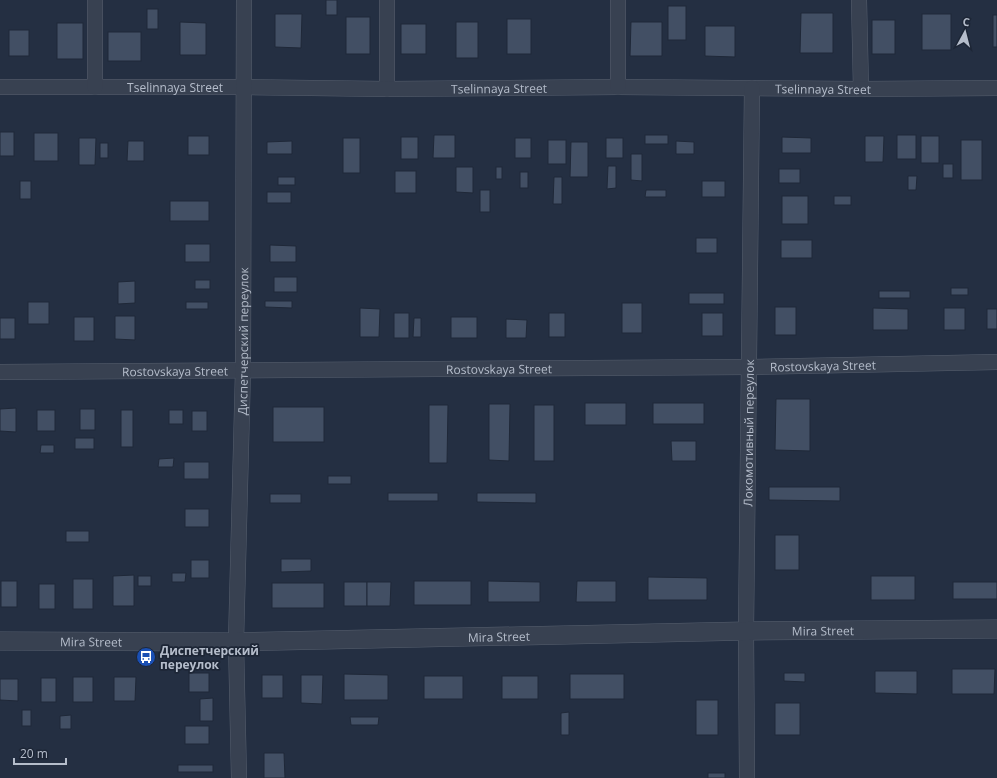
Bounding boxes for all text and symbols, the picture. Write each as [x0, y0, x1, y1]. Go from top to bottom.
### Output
north arrow [945, 12, 985, 52]
text: С [962, 14, 971, 29]
street label: Tselinnaya Street [127, 79, 223, 96]
street label: Tselinnaya Street [451, 79, 547, 97]
street label: Tselinnaya Street [775, 80, 871, 98]
street label: Диспетчерский переулок [233, 266, 252, 415]
street label: Rostovskaya Street [770, 356, 876, 375]
street label: Локомотивный переулок [739, 358, 758, 507]
street label: Rostovskaya Street [446, 360, 552, 378]
street label: Rostovskaya Street [122, 362, 228, 380]
street label: Mira Street [792, 622, 854, 639]
street label: Mira Street [468, 627, 530, 645]
street label: Mira Street [60, 633, 122, 650]
place label: Диспетчерский переулок [160, 642, 259, 673]
bus stop icon: Диспетчерский переулок [135, 646, 157, 668]
scale bar [14, 740, 66, 766]
text: 20 m [20, 745, 48, 762]

